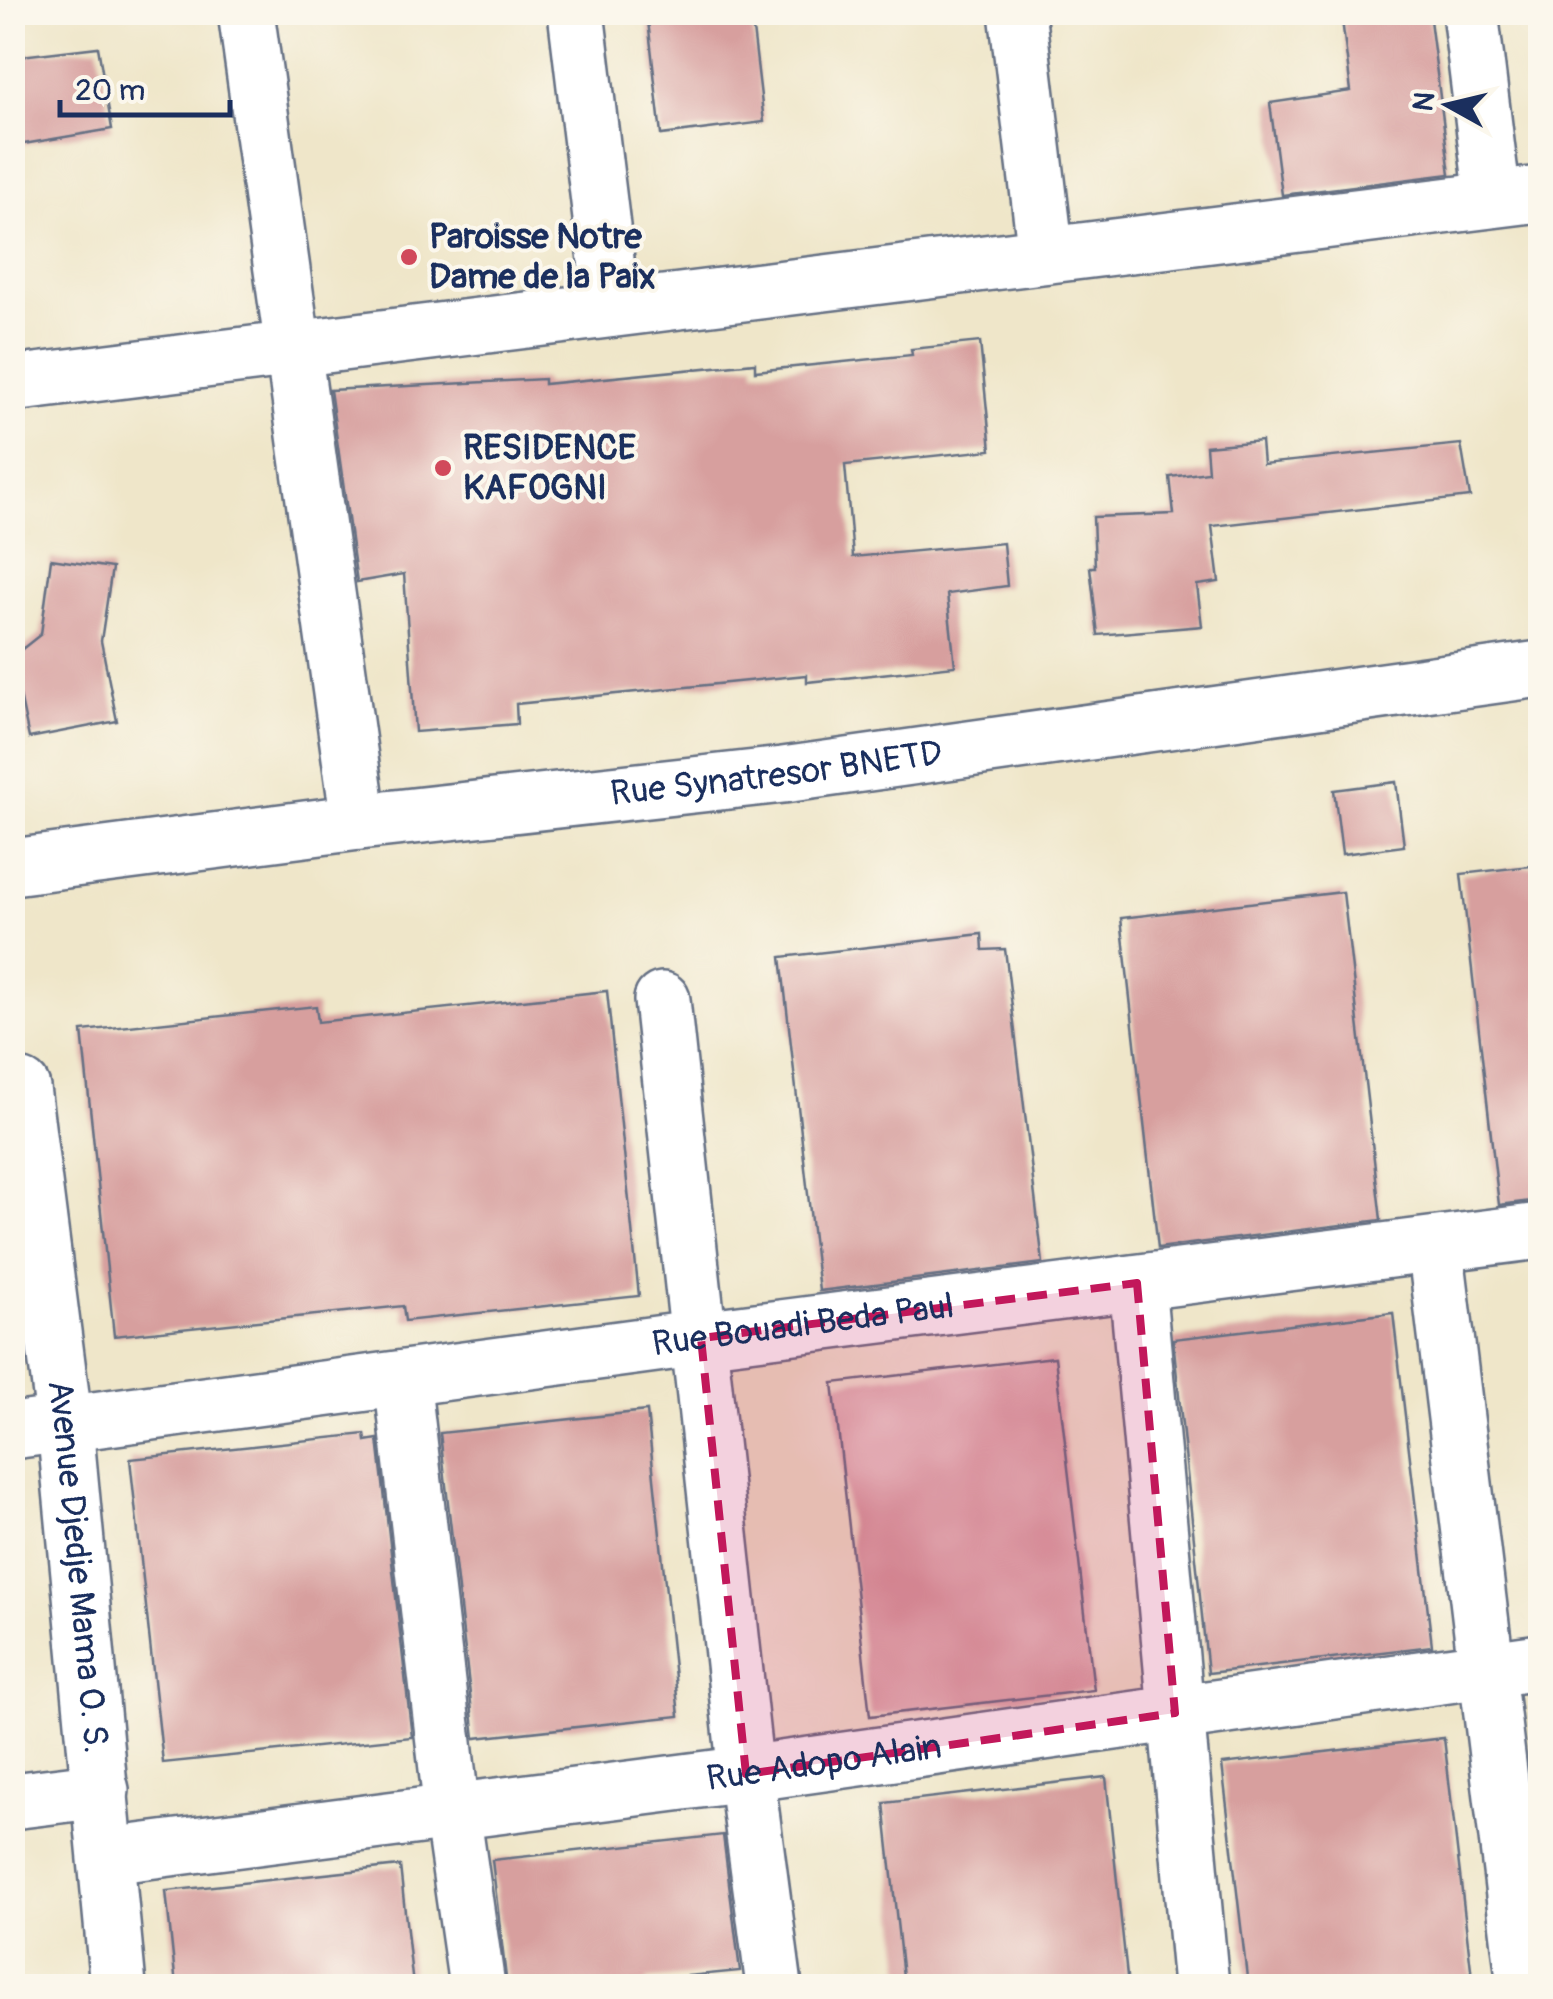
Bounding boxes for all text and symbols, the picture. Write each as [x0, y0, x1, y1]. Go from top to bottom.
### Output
scale bar [60, 55, 230, 117]
north arrow [1398, 55, 1498, 155]
text: 20 m [75, 72, 145, 109]
text: N [1406, 90, 1443, 114]
place label: Paroisse Notre Dame de la Paix [429, 215, 656, 299]
marker: Paroisse Notre Dame de la Paix [398, 246, 420, 268]
place label: RESIDENCE KAFOGNI [463, 426, 636, 510]
marker: RESIDENCE KAFOGNI [432, 457, 454, 479]
street label: Rue Synatresor BNETD [608, 731, 945, 816]
street label: Rue Bouadi Beda Paul [649, 1284, 956, 1366]
street label: Avenue Djedje Mama O. S. [37, 1377, 118, 1755]
street label: Rue Adopo Alain [704, 1725, 944, 1801]

